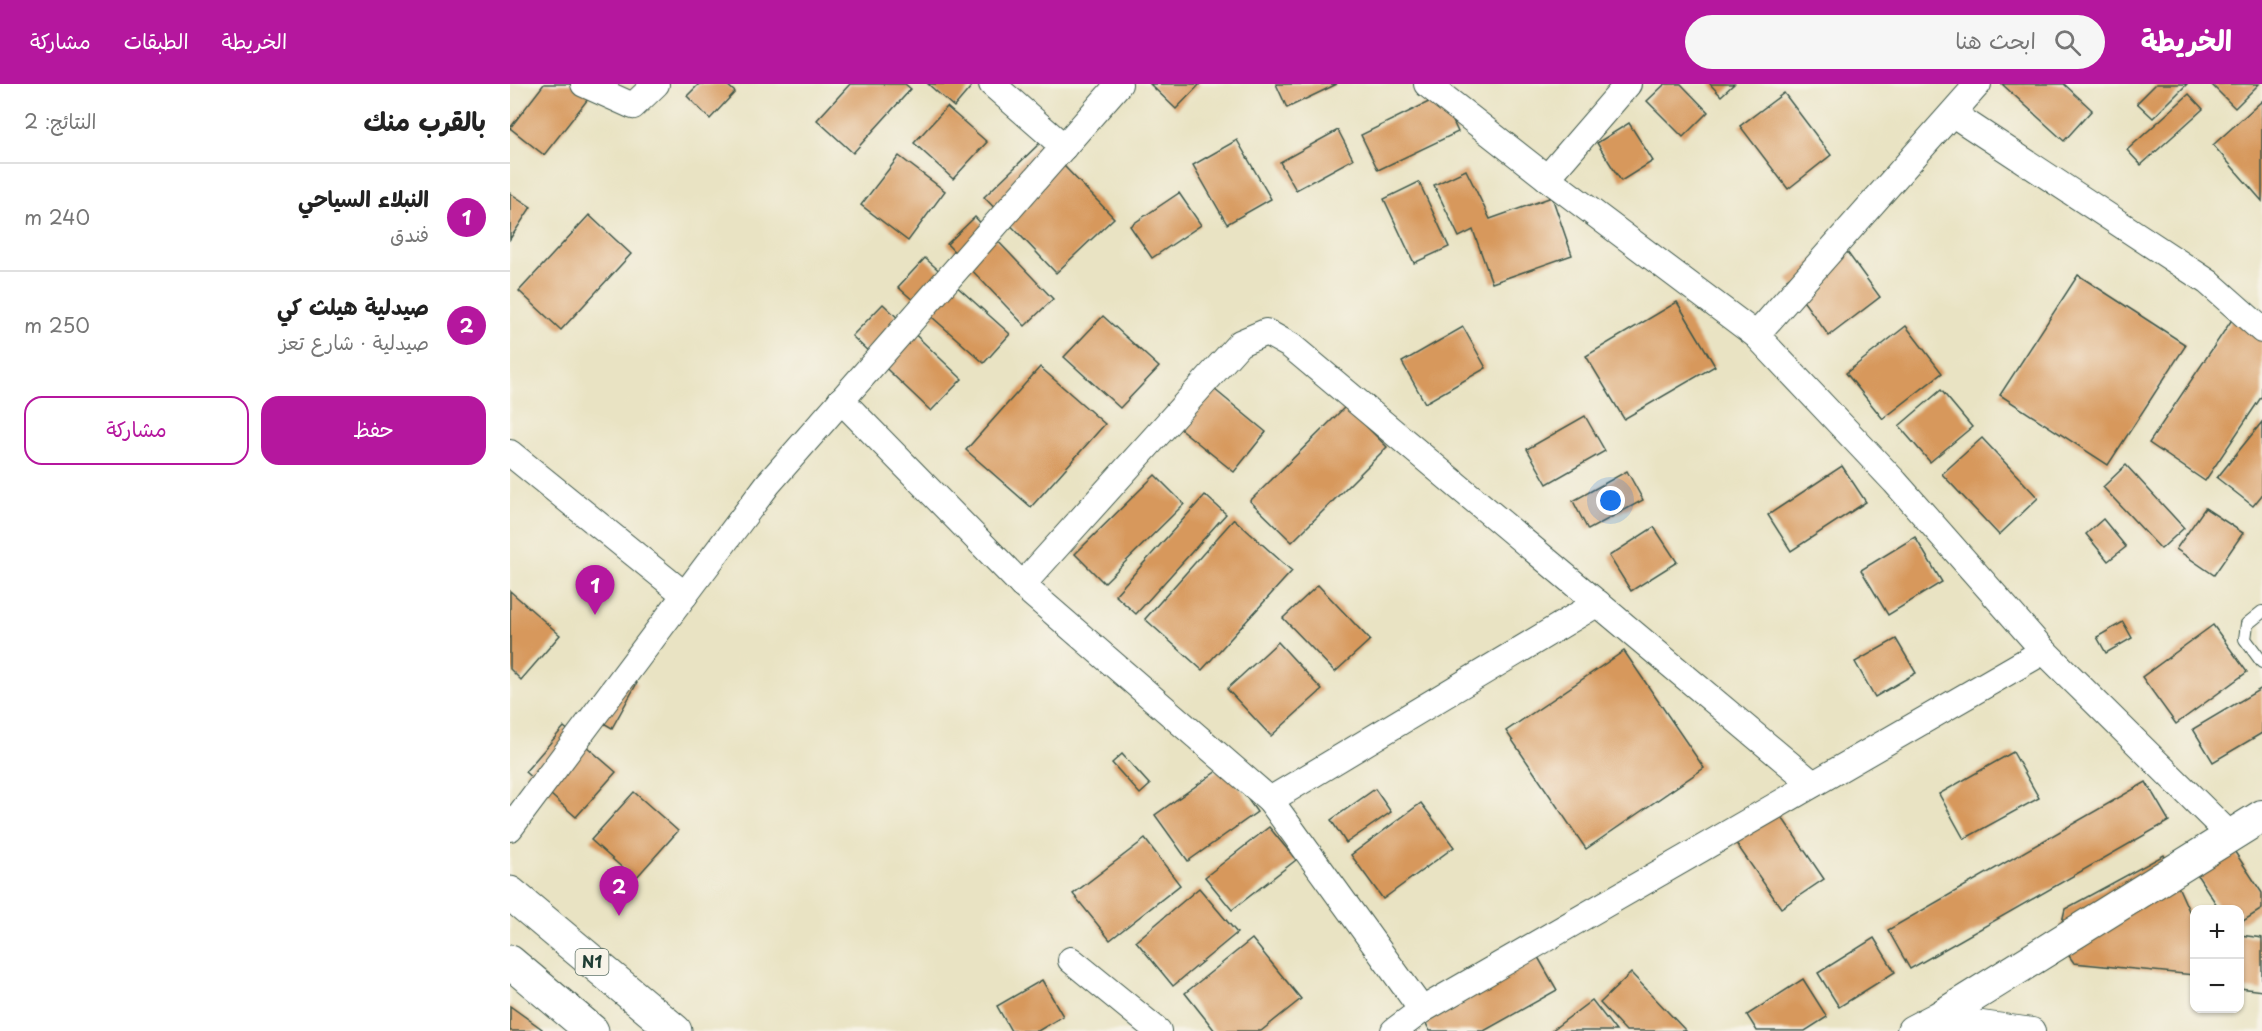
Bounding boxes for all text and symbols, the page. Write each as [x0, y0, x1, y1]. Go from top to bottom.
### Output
search box [1685, 15, 2105, 69]
text: الخريطة [2141, 18, 2232, 61]
text: ابحث هنا [1955, 23, 2036, 56]
text: مشاركة [30, 24, 91, 56]
text: الطبقات [124, 24, 189, 56]
text: الخريطة [222, 24, 287, 56]
icon: search [2051, 26, 2084, 59]
text: بالقرب منك [364, 101, 486, 140]
text: النتائج: 2 [24, 106, 97, 136]
text: النبلاء السياحي [298, 181, 429, 214]
text: 240 m [24, 202, 90, 232]
text: 1 [462, 202, 471, 232]
text: فندق [390, 219, 429, 249]
text: صيدلية هيلث كي [277, 289, 429, 322]
text: 250 m [24, 310, 90, 340]
text: 2 [459, 310, 474, 340]
text: صيدلية · شارع تعز [280, 327, 429, 357]
button: مشاركة [24, 396, 249, 465]
button: حفظ [261, 396, 486, 465]
your location [1596, 486, 1625, 515]
pin: 1 [576, 566, 614, 615]
pin: 2 [600, 866, 638, 916]
map controls [2190, 905, 2244, 1013]
button: + [2190, 905, 2244, 959]
road number: N1 [576, 949, 608, 975]
button: − [2190, 959, 2244, 1013]

